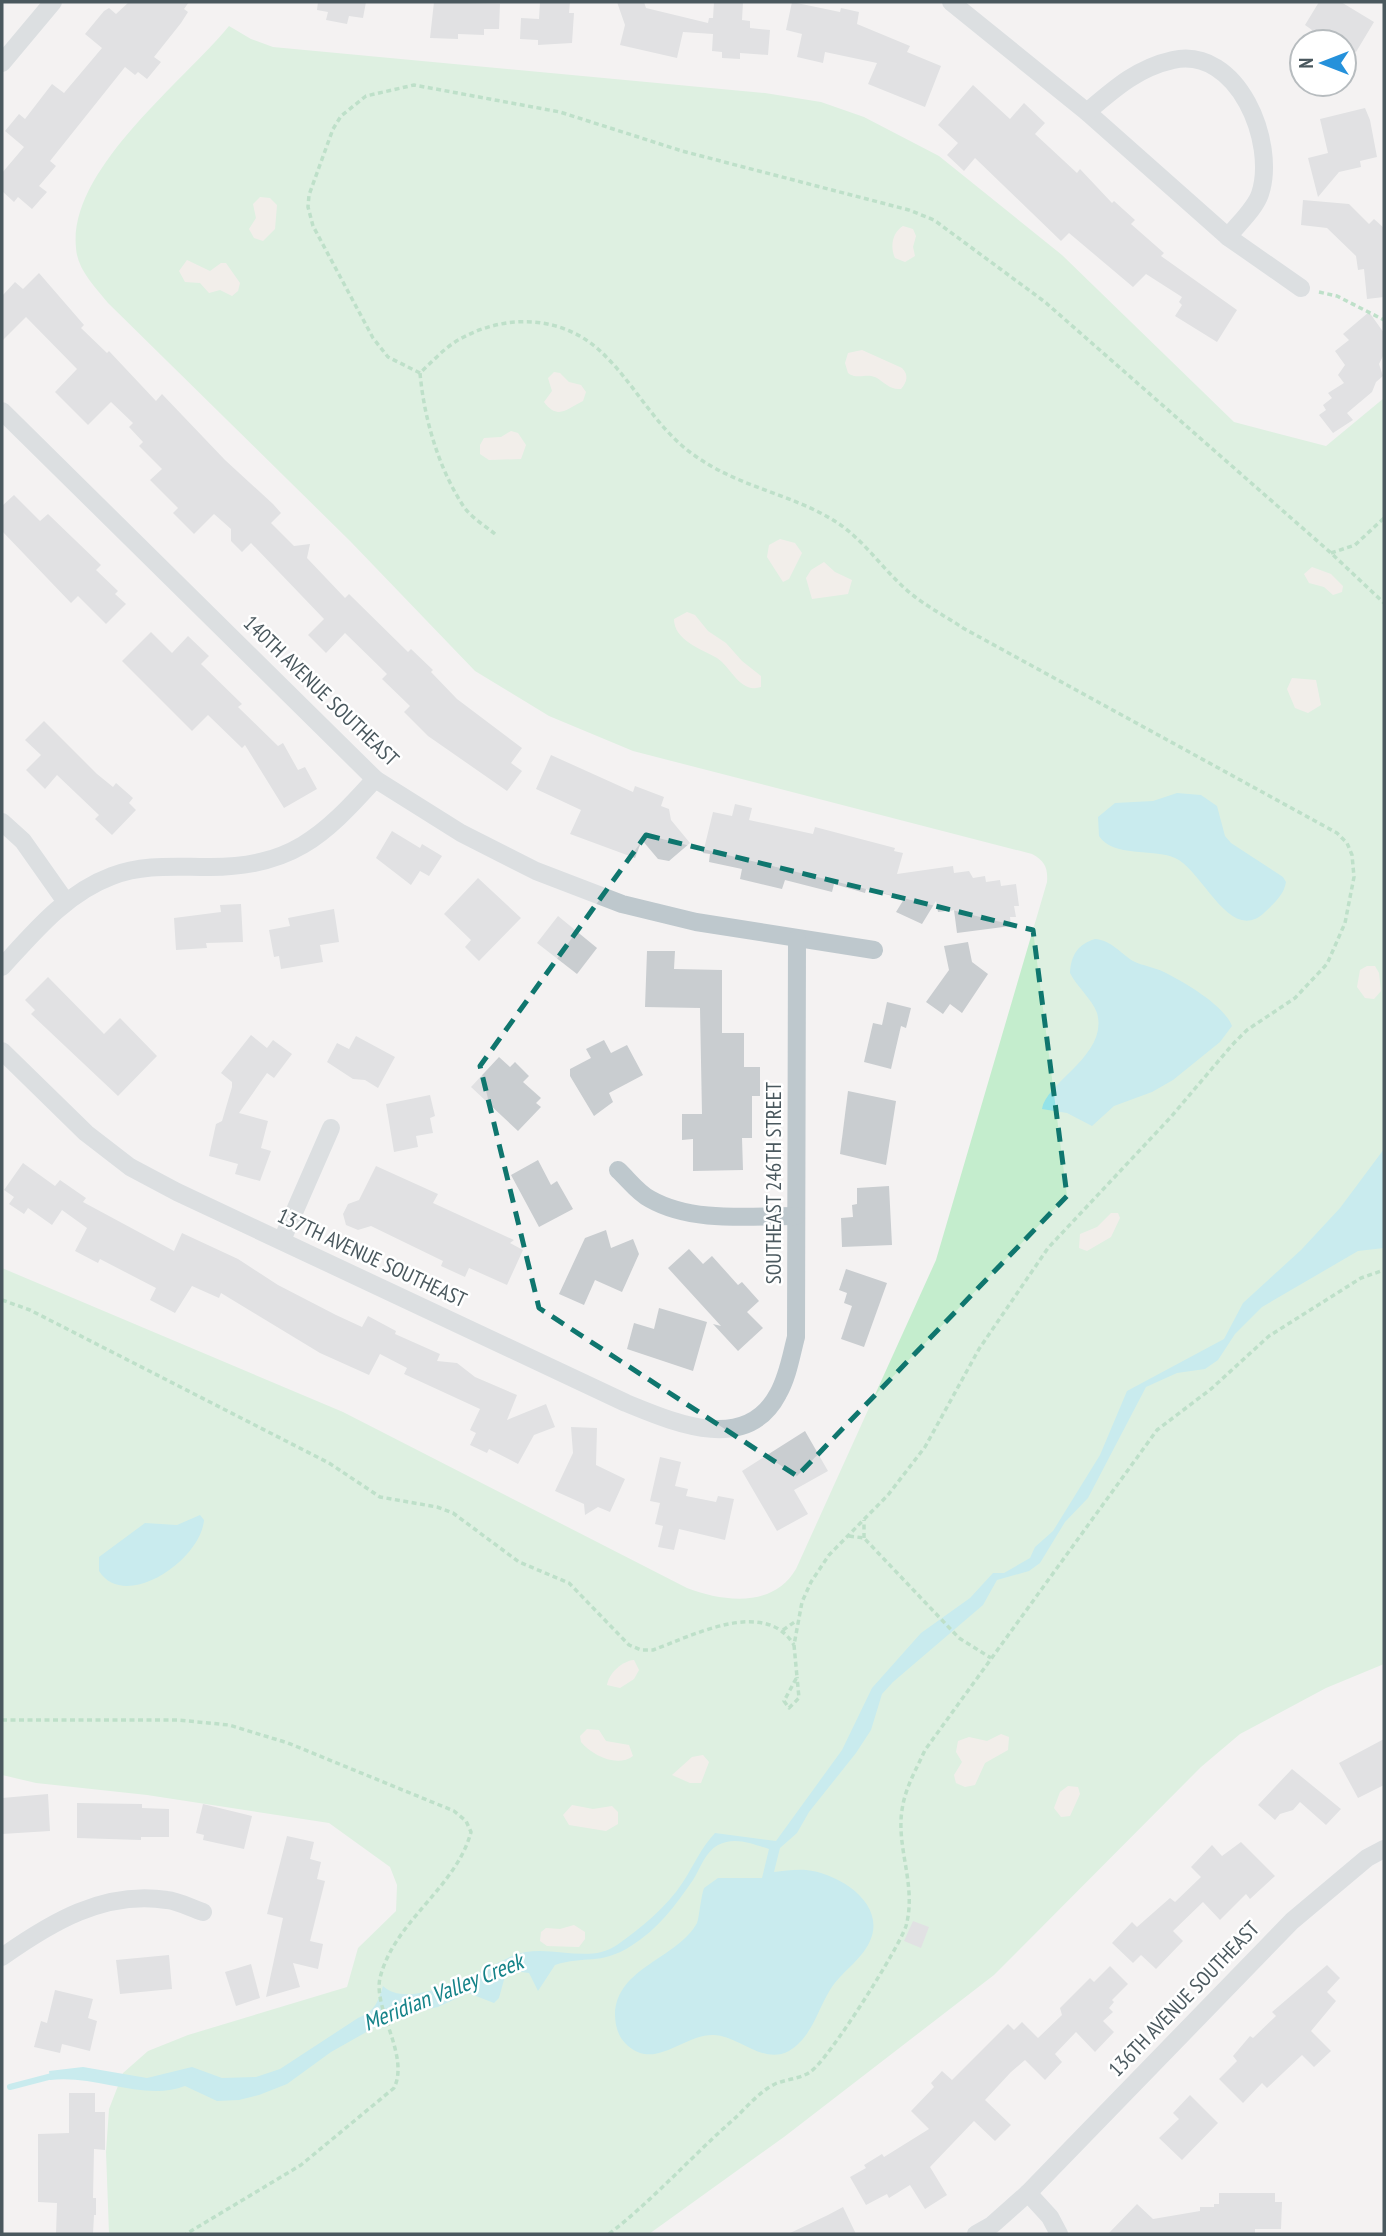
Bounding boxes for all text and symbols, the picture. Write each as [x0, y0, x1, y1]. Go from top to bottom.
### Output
north arrow [1288, 28, 1358, 98]
text: N [1294, 58, 1318, 68]
street label: 140TH AVENUE SOUTHEAST [238, 609, 405, 772]
street label: SOUTHEAST 246TH STREET [760, 1081, 787, 1284]
street label: 137TH AVENUE SOUTHEAST [273, 1202, 472, 1314]
street label: 136TH AVENUE SOUTHEAST [1102, 1915, 1265, 2082]
water label: Meridian Valley Creek [359, 1945, 530, 2037]

